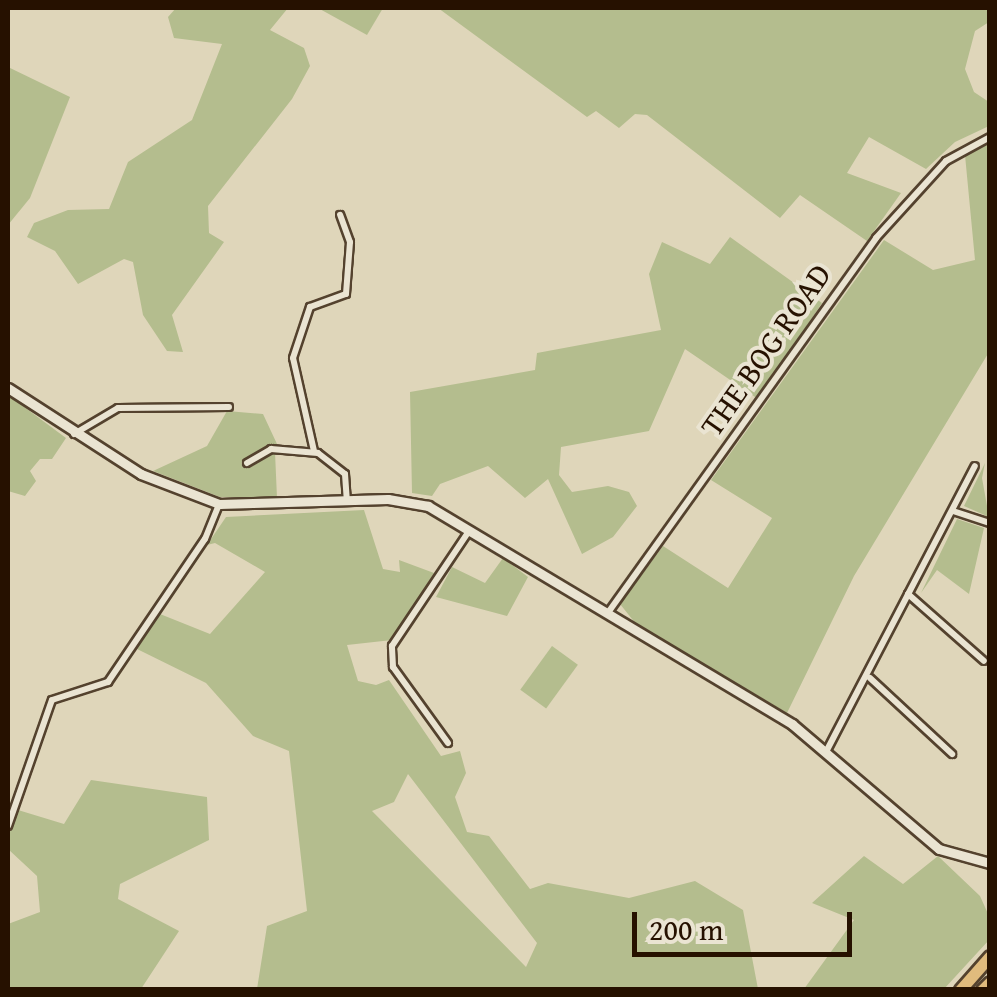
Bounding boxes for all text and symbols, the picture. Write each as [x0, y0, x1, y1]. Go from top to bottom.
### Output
street label: THE BOG ROAD [692, 256, 840, 444]
scale bar [637, 892, 857, 954]
text: 200 m [649, 907, 723, 951]

